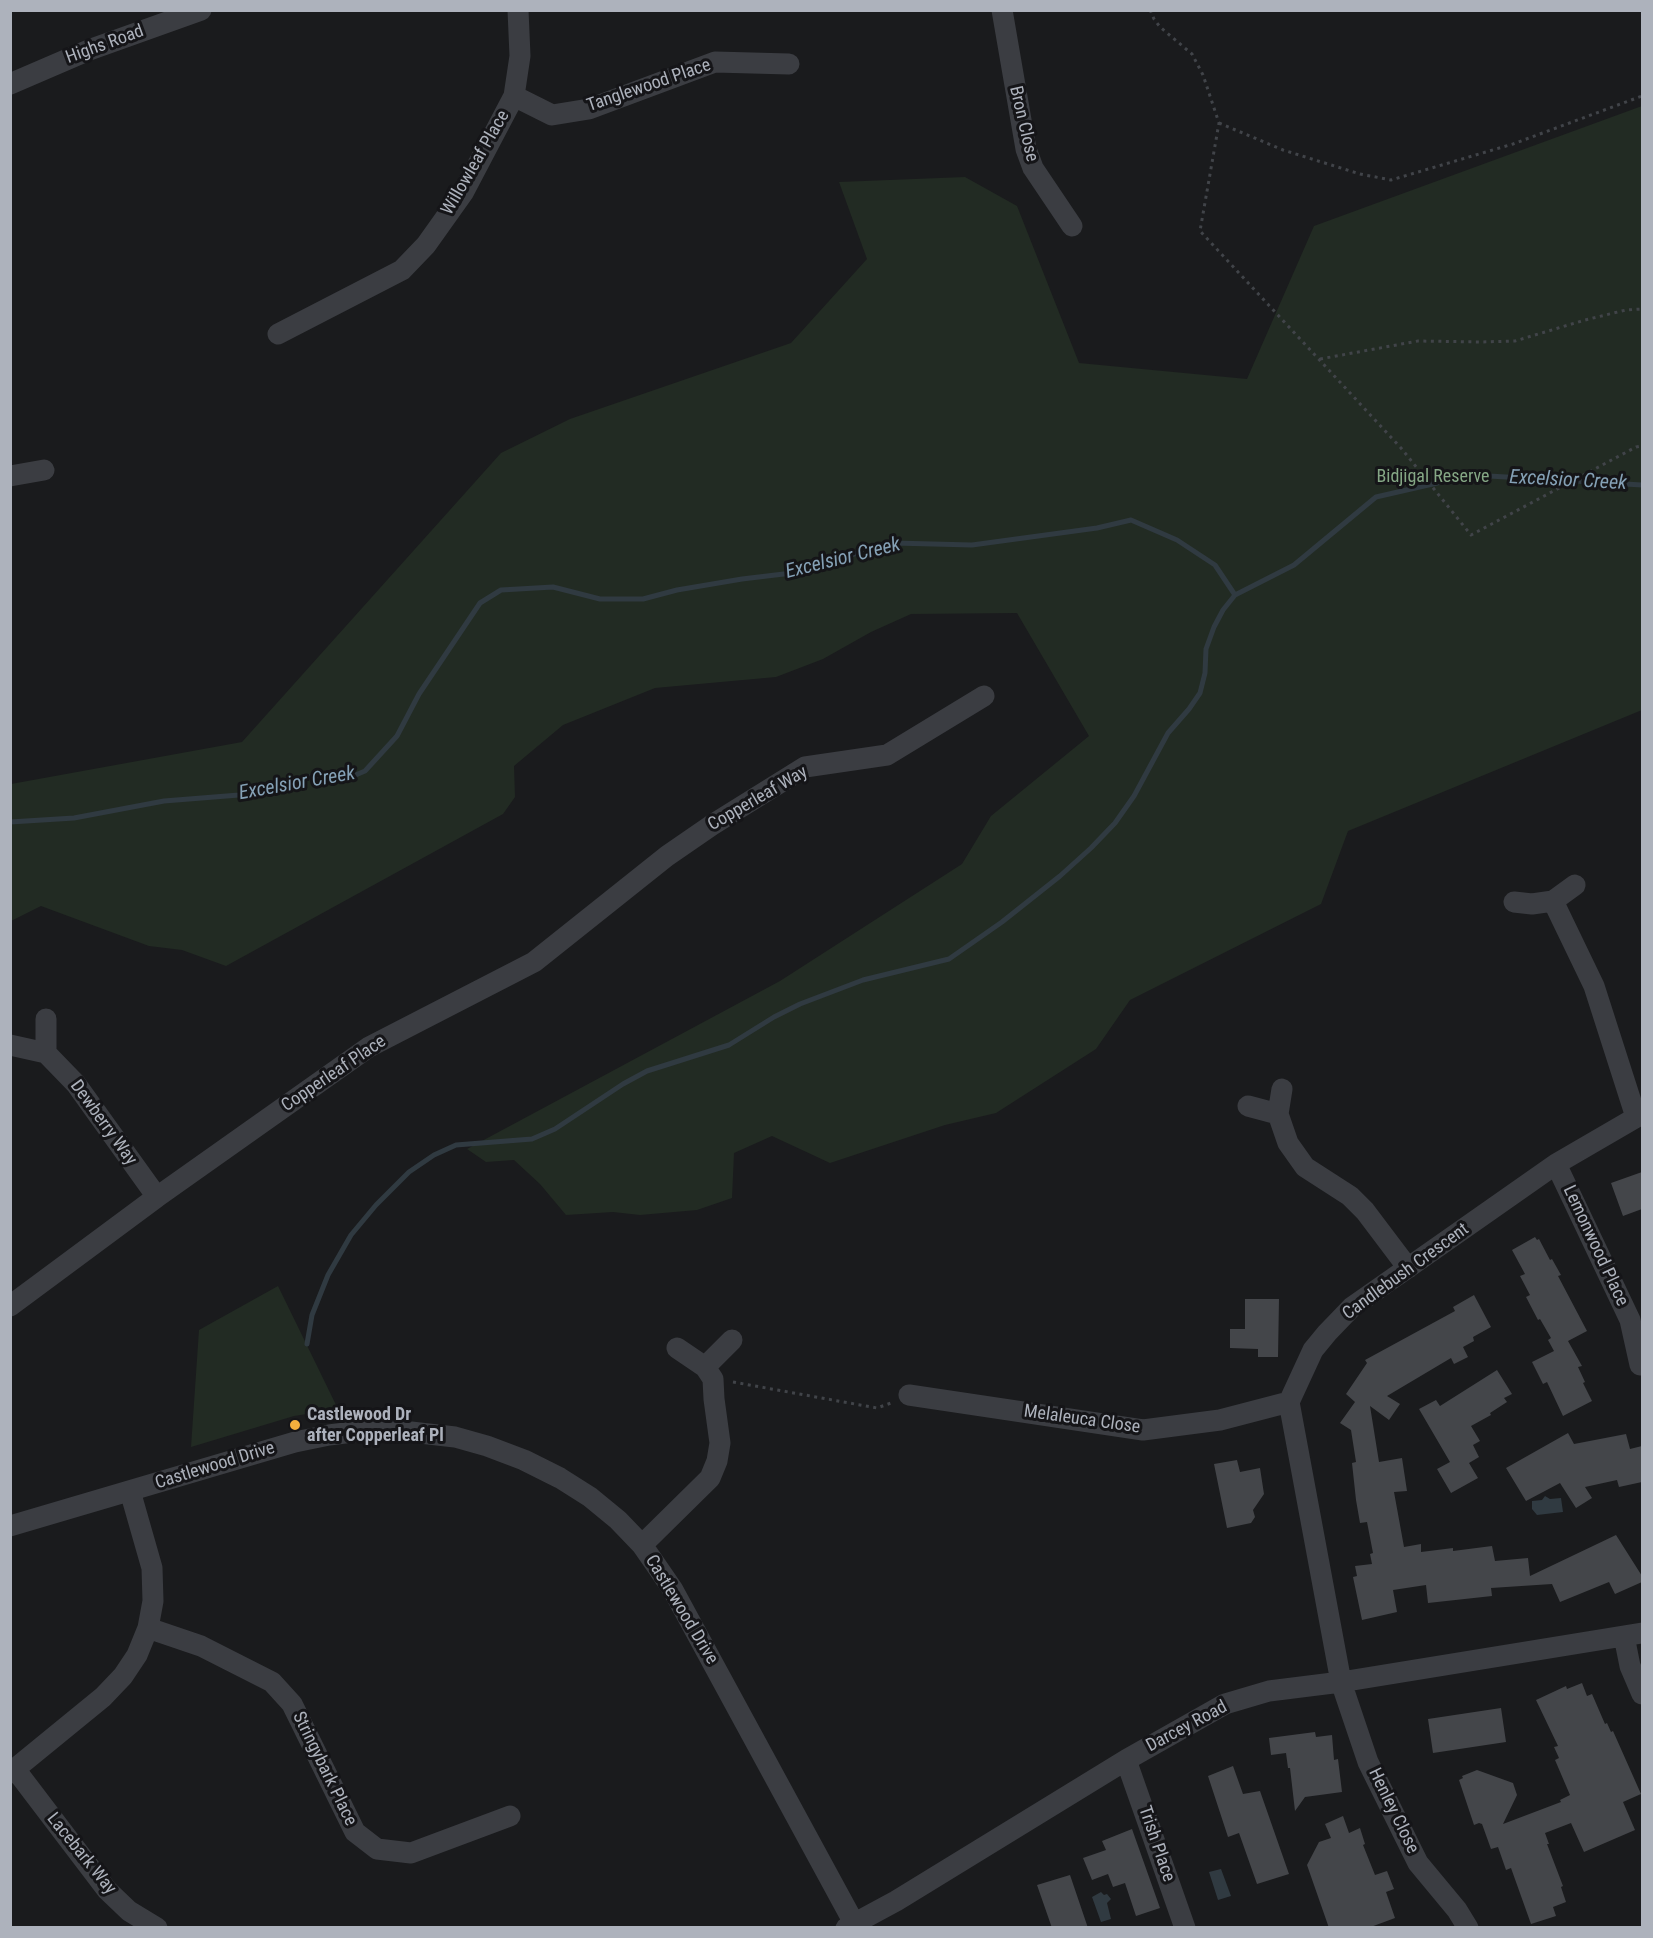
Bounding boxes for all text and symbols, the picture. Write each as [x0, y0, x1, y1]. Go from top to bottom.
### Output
street label: Highs Road [63, 21, 147, 69]
street label: Tanglewood Place [584, 55, 714, 117]
street label: Bron Close [1004, 84, 1042, 164]
street label: Willowleaf Place [437, 107, 515, 219]
park label: Bidjigal Reserve [1376, 466, 1490, 488]
water label: Excelsior Creek [1509, 466, 1627, 496]
water label: Excelsior Creek [783, 533, 903, 585]
water label: Excelsior Creek [237, 762, 357, 806]
street label: Copperleaf Way [704, 762, 812, 836]
street label: Copperleaf Place [278, 1031, 390, 1117]
street label: Dewberry Way [65, 1076, 141, 1170]
street label: Lemonwood Place [1558, 1182, 1632, 1310]
street label: Candlebush Crescent [1339, 1219, 1473, 1325]
street label: Melaleuca Close [1022, 1401, 1142, 1439]
place label: Castlewood Dr after Copperleaf Pl [307, 1404, 444, 1446]
marker: Castlewood Dr after Copperleaf Pl [288, 1418, 302, 1432]
street label: Castlewood Drive [153, 1438, 277, 1494]
street label: Castlewood Drive [640, 1551, 722, 1669]
street label: Darcey Road [1143, 1697, 1231, 1757]
street label: Stringybark Place [287, 1709, 361, 1829]
street label: Henley Close [1363, 1765, 1423, 1857]
street label: Trish Place [1133, 1803, 1179, 1885]
street label: Lacebark Way [42, 1809, 120, 1899]

